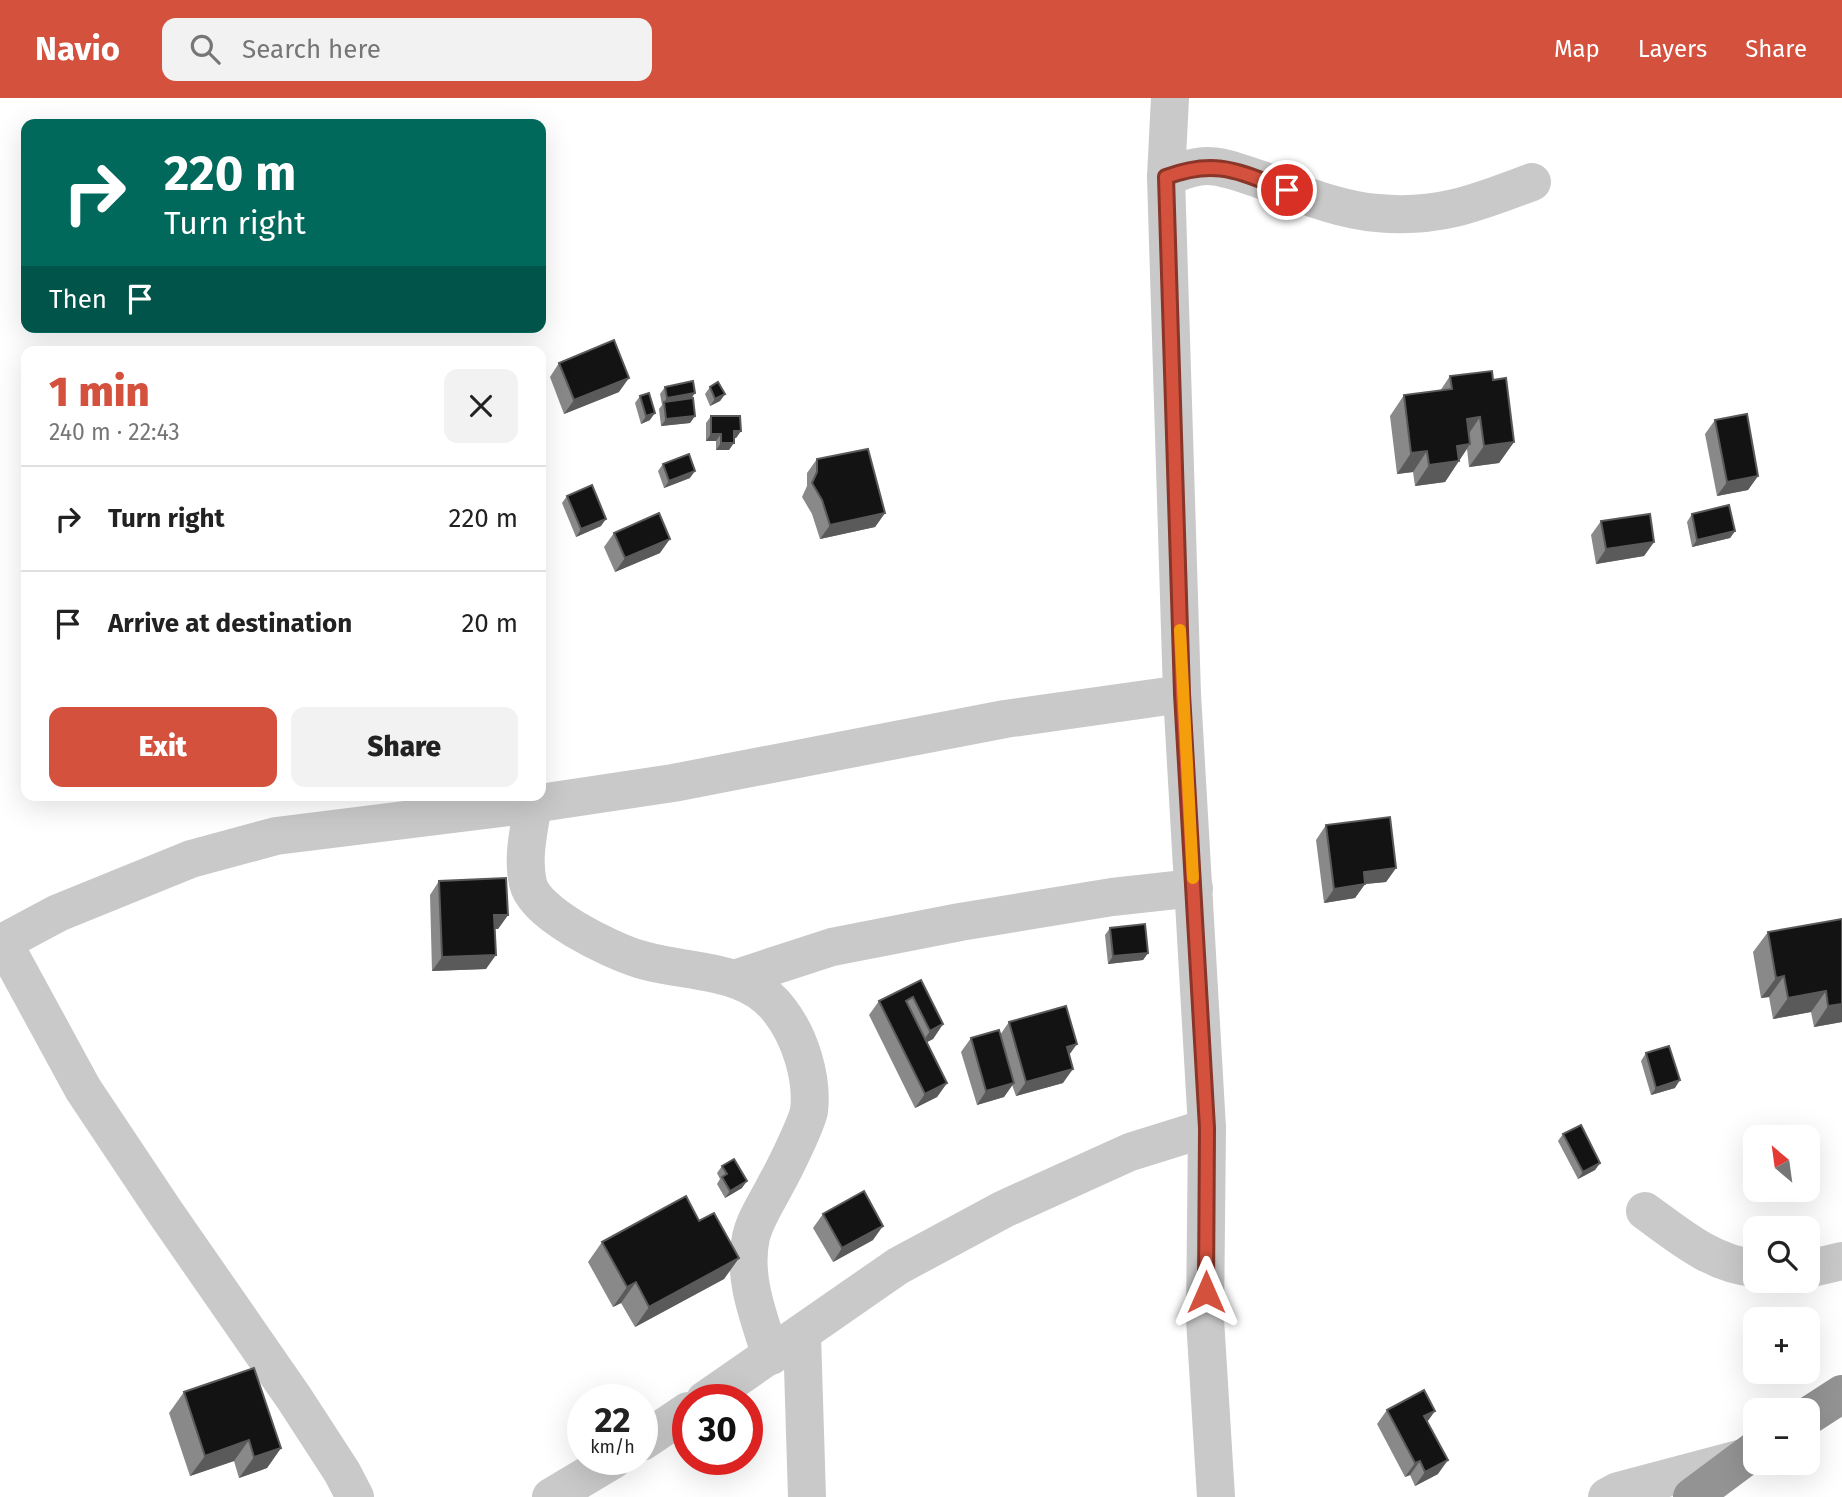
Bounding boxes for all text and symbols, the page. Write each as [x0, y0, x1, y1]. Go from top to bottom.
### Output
search box [162, 18, 652, 81]
text: Navio [35, 29, 120, 69]
icon: search [186, 30, 224, 68]
text: Search here [242, 34, 381, 65]
text: Map [1554, 35, 1600, 63]
text: Layers [1638, 35, 1707, 63]
text: Share [1745, 35, 1807, 63]
text: 220 m [164, 144, 296, 203]
icon: right [49, 147, 140, 238]
pin [1257, 160, 1317, 220]
icon: arrive [1268, 171, 1306, 209]
text: Turn right [164, 204, 306, 242]
icon: arrive [121, 280, 159, 318]
text: Then [49, 284, 107, 315]
text: 1 min [49, 367, 150, 417]
button: close [444, 369, 518, 443]
text: 240 m · 22:43 [49, 418, 180, 446]
icon: right [49, 500, 87, 538]
text: Turn right [108, 503, 225, 534]
text: 220 m [449, 503, 518, 534]
icon: arrive [49, 605, 87, 643]
text: Arrive at destination [108, 608, 352, 639]
text: 20 m [461, 608, 518, 639]
button: Exit [49, 707, 277, 787]
button: Share [291, 707, 518, 787]
north arrow [1743, 1125, 1820, 1202]
map controls [1743, 1125, 1820, 1475]
button: search [1743, 1216, 1820, 1293]
position arrow [1169, 1255, 1243, 1329]
button: + [1743, 1307, 1820, 1384]
speed limit sign: 30 [672, 1384, 763, 1475]
button: − [1743, 1398, 1820, 1475]
text: 22 [594, 1399, 631, 1441]
text: km/h [590, 1436, 635, 1458]

